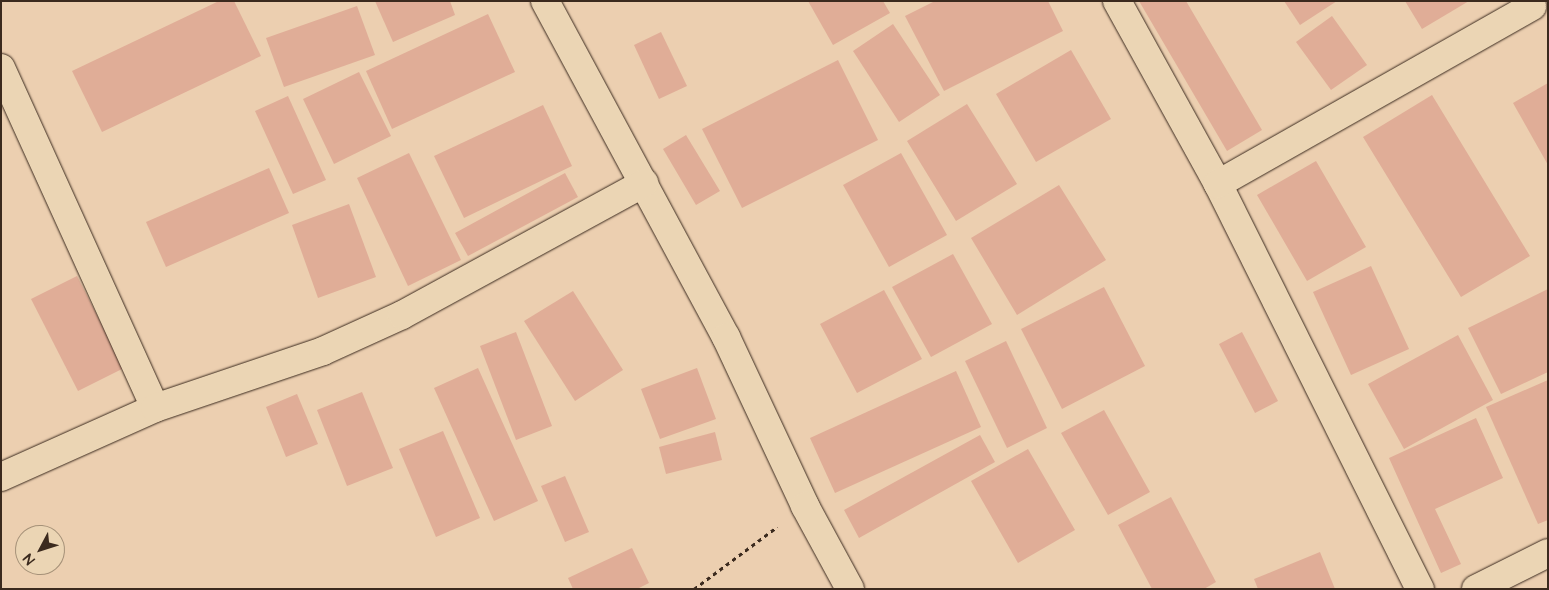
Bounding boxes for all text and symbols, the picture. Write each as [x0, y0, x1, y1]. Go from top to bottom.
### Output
north arrow [15, 525, 65, 575]
text: N [19, 549, 40, 569]

